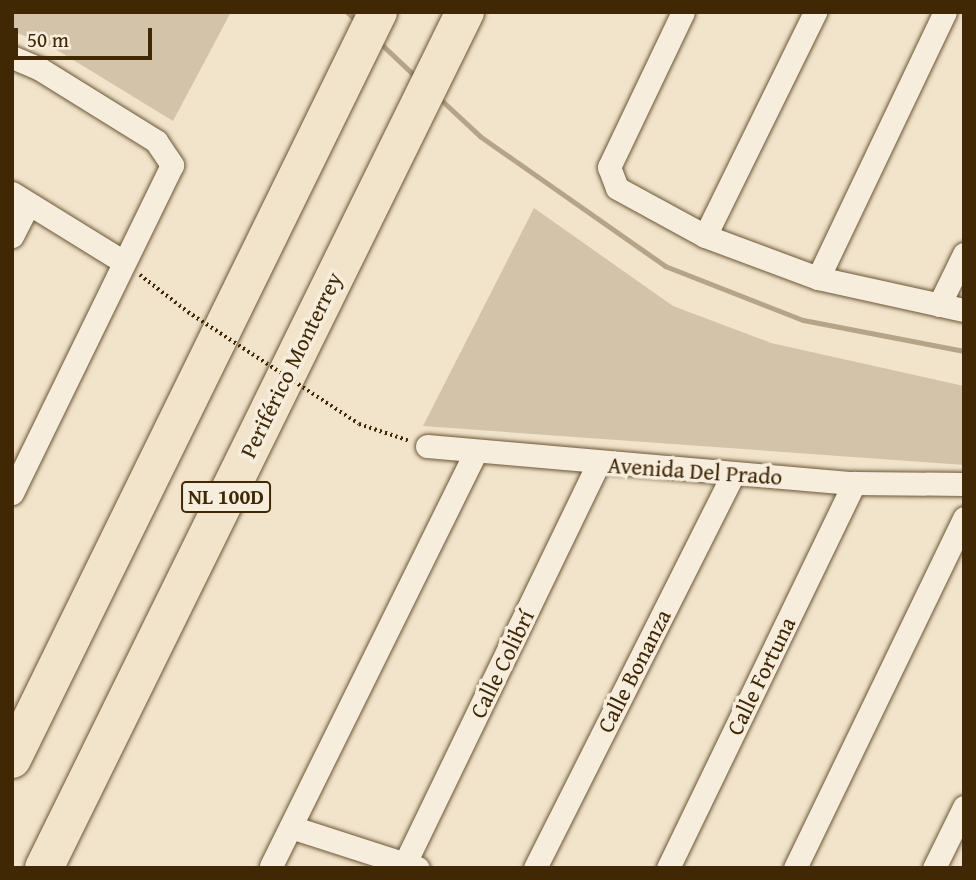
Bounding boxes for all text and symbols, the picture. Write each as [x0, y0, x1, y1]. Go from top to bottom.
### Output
scale bar [18, 14, 156, 58]
text: 50 m [27, 24, 69, 55]
street label: Periférico Monterrey [234, 268, 348, 462]
street label: Avenida Del Prado [607, 451, 783, 491]
road number: NL 100D [180, 480, 272, 514]
street label: Calle Colibrí [464, 605, 540, 723]
street label: Calle Bonanza [591, 605, 677, 737]
street label: Calle Fortuna [721, 612, 801, 740]

